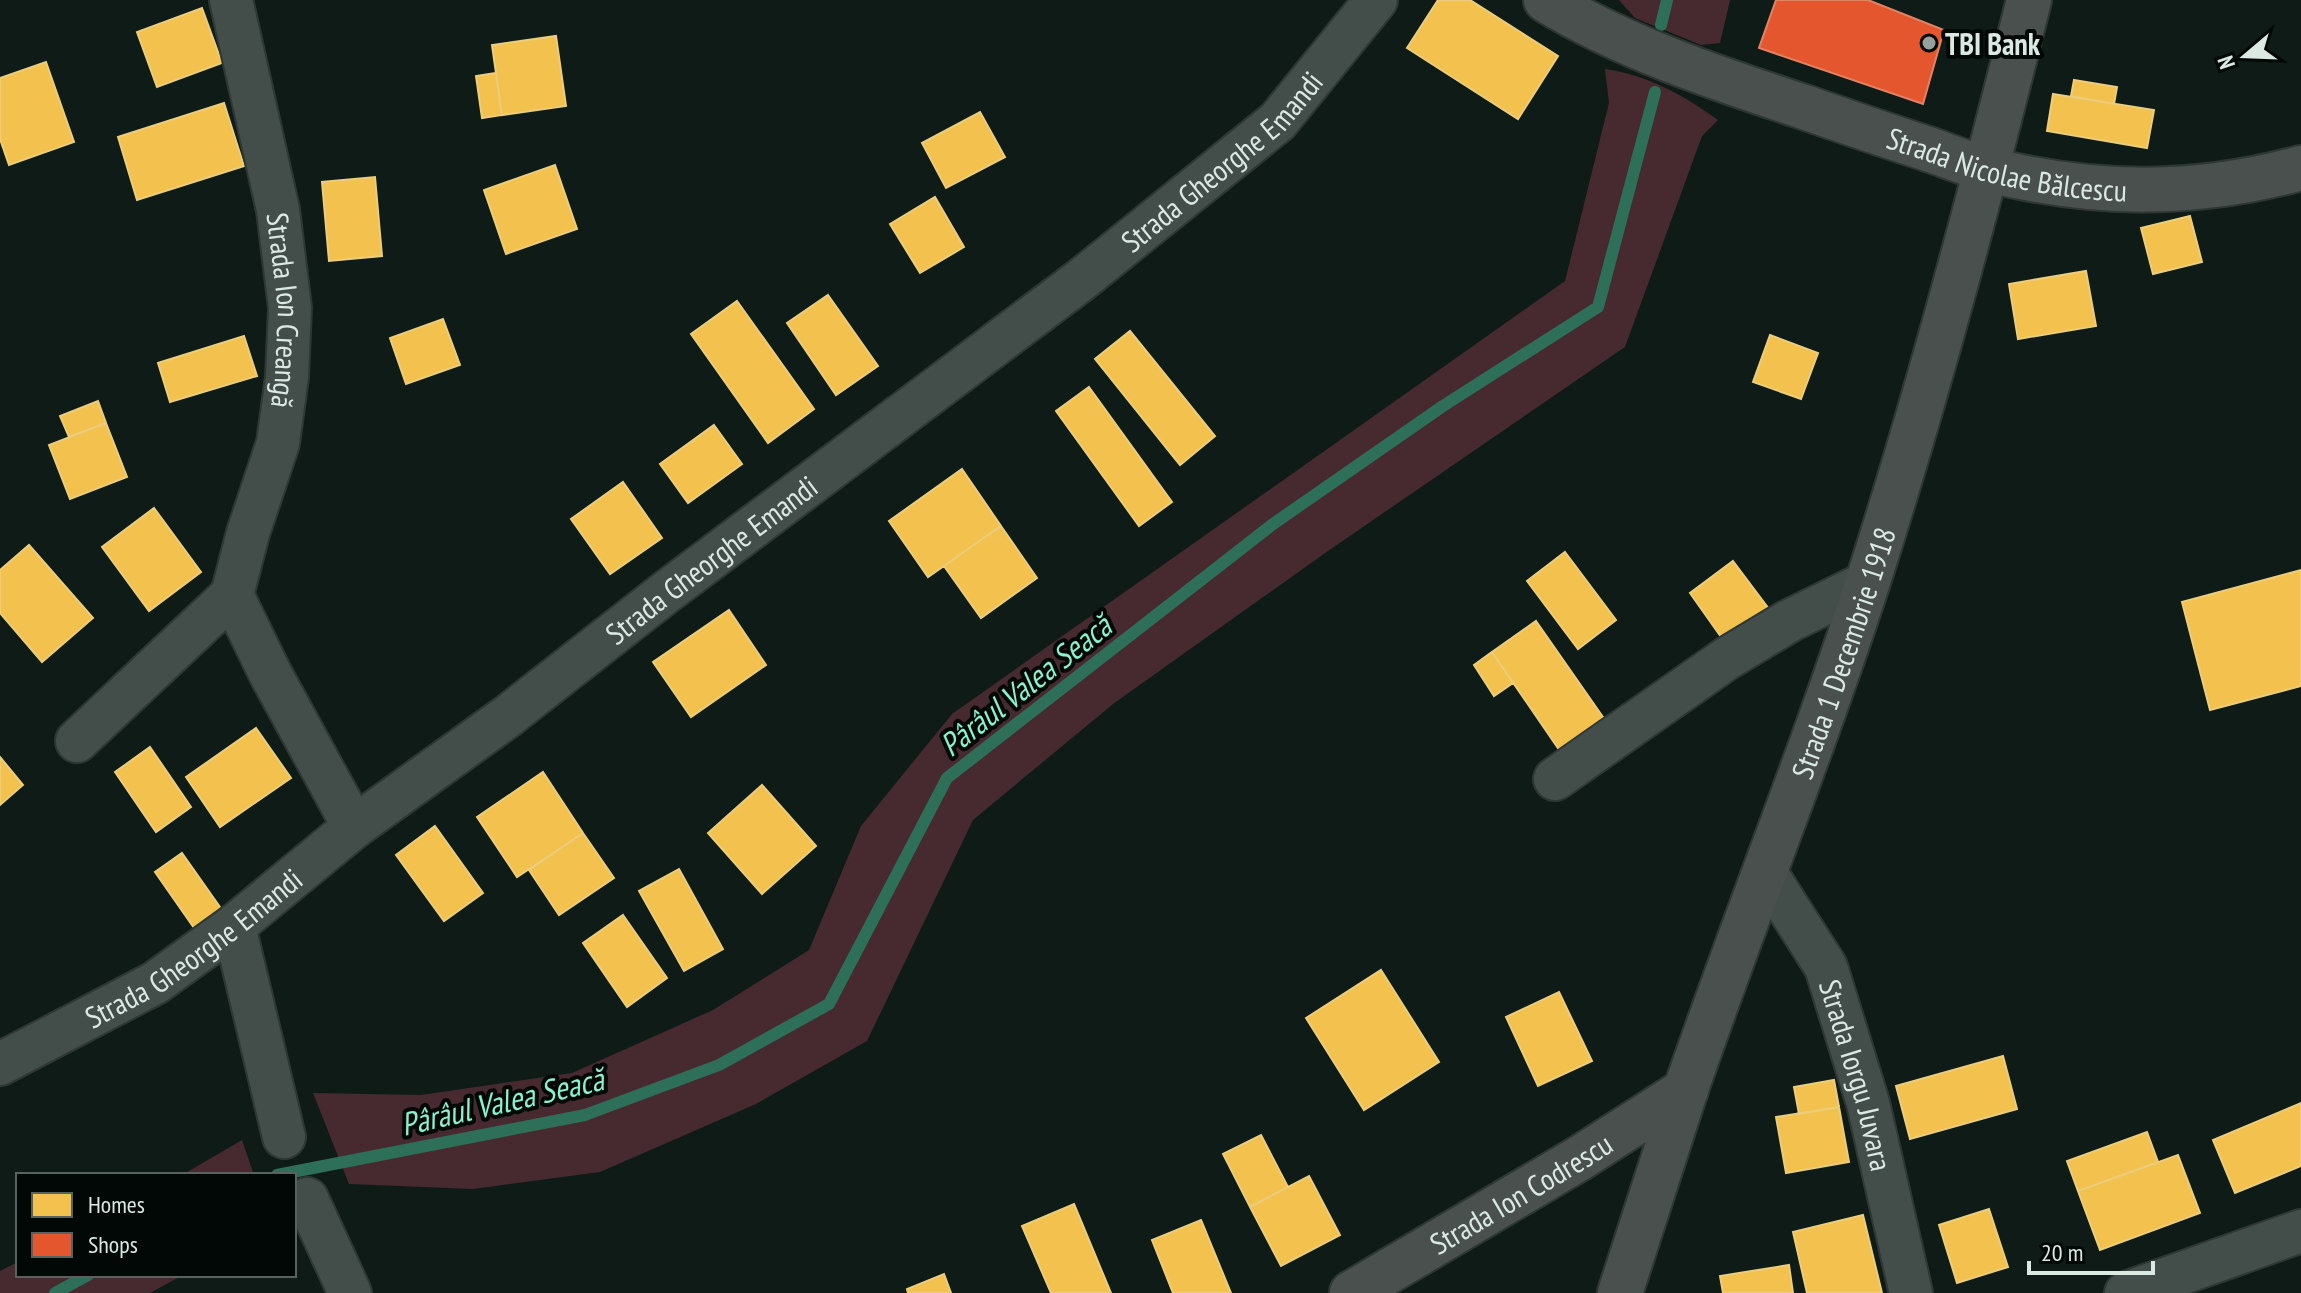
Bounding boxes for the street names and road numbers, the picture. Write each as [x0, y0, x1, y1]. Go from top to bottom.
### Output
street label: Strada Gheorghe Emandi [1112, 63, 1330, 260]
street label: Strada Nicolae Bălcescu [1882, 117, 2128, 209]
street label: Strada Ion Creangă [259, 210, 310, 411]
street label: Strada Gheorghe Emandi [597, 466, 824, 652]
street label: Strada 1 Decembrie 1918 [1781, 522, 1903, 784]
street label: Strada Gheorghe Emandi [78, 859, 309, 1036]
street label: Strada Iorgu Juvara [1811, 974, 1902, 1174]
street label: Strada Ion Codrescu [1422, 1123, 1619, 1262]

